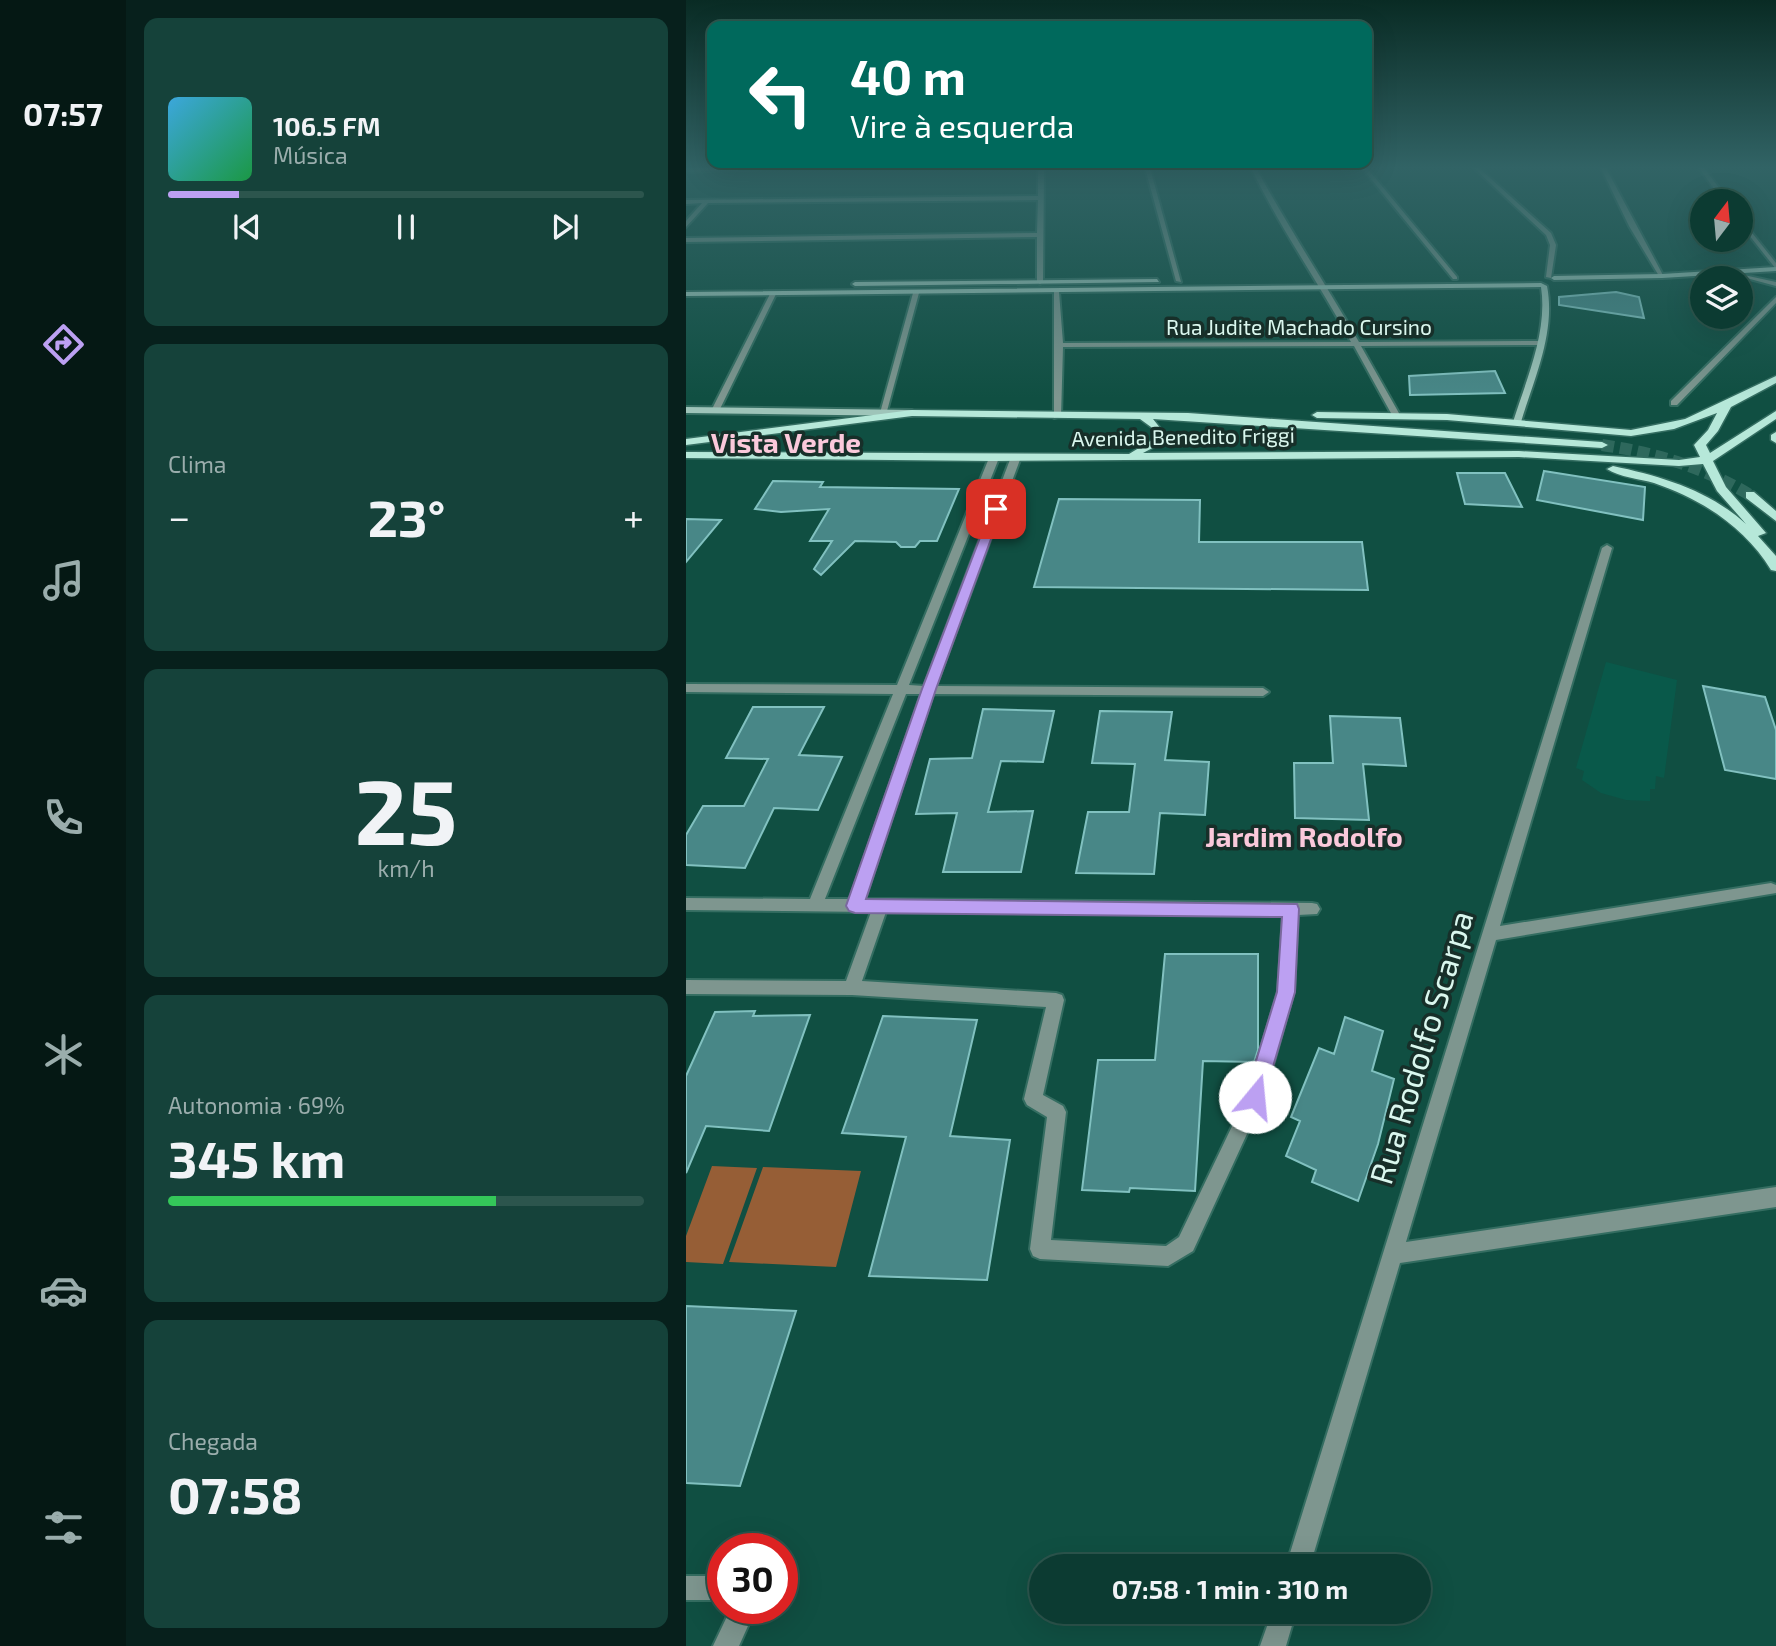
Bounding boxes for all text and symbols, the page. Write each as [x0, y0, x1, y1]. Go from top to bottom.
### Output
text: 40 m [850, 46, 966, 105]
icon: left [735, 49, 826, 140]
text: 07:57 [23, 94, 103, 132]
text: Vire à esquerda [850, 106, 1074, 144]
text: 106.5 FM [273, 110, 381, 141]
text: Música [273, 141, 348, 169]
north arrow [1690, 189, 1754, 252]
map controls [1690, 189, 1753, 329]
icon: previous [228, 208, 266, 246]
icon: pause [387, 208, 425, 246]
icon: next [546, 208, 584, 246]
button: layers [1690, 266, 1753, 329]
street label: Rua Judite Machado Cursino [1166, 314, 1432, 339]
icon: directions [39, 320, 88, 369]
street label: Avenida Benedito Friggi [1071, 422, 1295, 450]
district label: Vista Verde [711, 425, 861, 459]
text: Clima [168, 450, 226, 478]
pin [966, 479, 1026, 539]
text: 23° [368, 485, 445, 547]
icon: arrive [977, 490, 1015, 528]
text: − [168, 493, 190, 539]
text: + [623, 493, 644, 539]
icon: music [39, 556, 88, 605]
text: 25 [354, 754, 458, 863]
icon: phone [39, 793, 88, 842]
district label: Jardim Rodolfo [1205, 819, 1403, 853]
text: km/h [377, 854, 435, 882]
street label: Rua Rodolfo Scarpa [1360, 906, 1480, 1188]
icon: climate [39, 1030, 88, 1079]
position arrow [1218, 1060, 1292, 1134]
text: Autonomia · 69% [168, 1091, 345, 1119]
text: 345 km [168, 1126, 345, 1188]
icon: car [39, 1266, 88, 1315]
text: Chegada [168, 1427, 258, 1455]
text: 07:58 [168, 1462, 303, 1524]
icon: filters [39, 1503, 88, 1552]
speed limit sign: 30 [707, 1533, 798, 1624]
text: 07:58 · 1 min · 310 m [1112, 1573, 1348, 1604]

